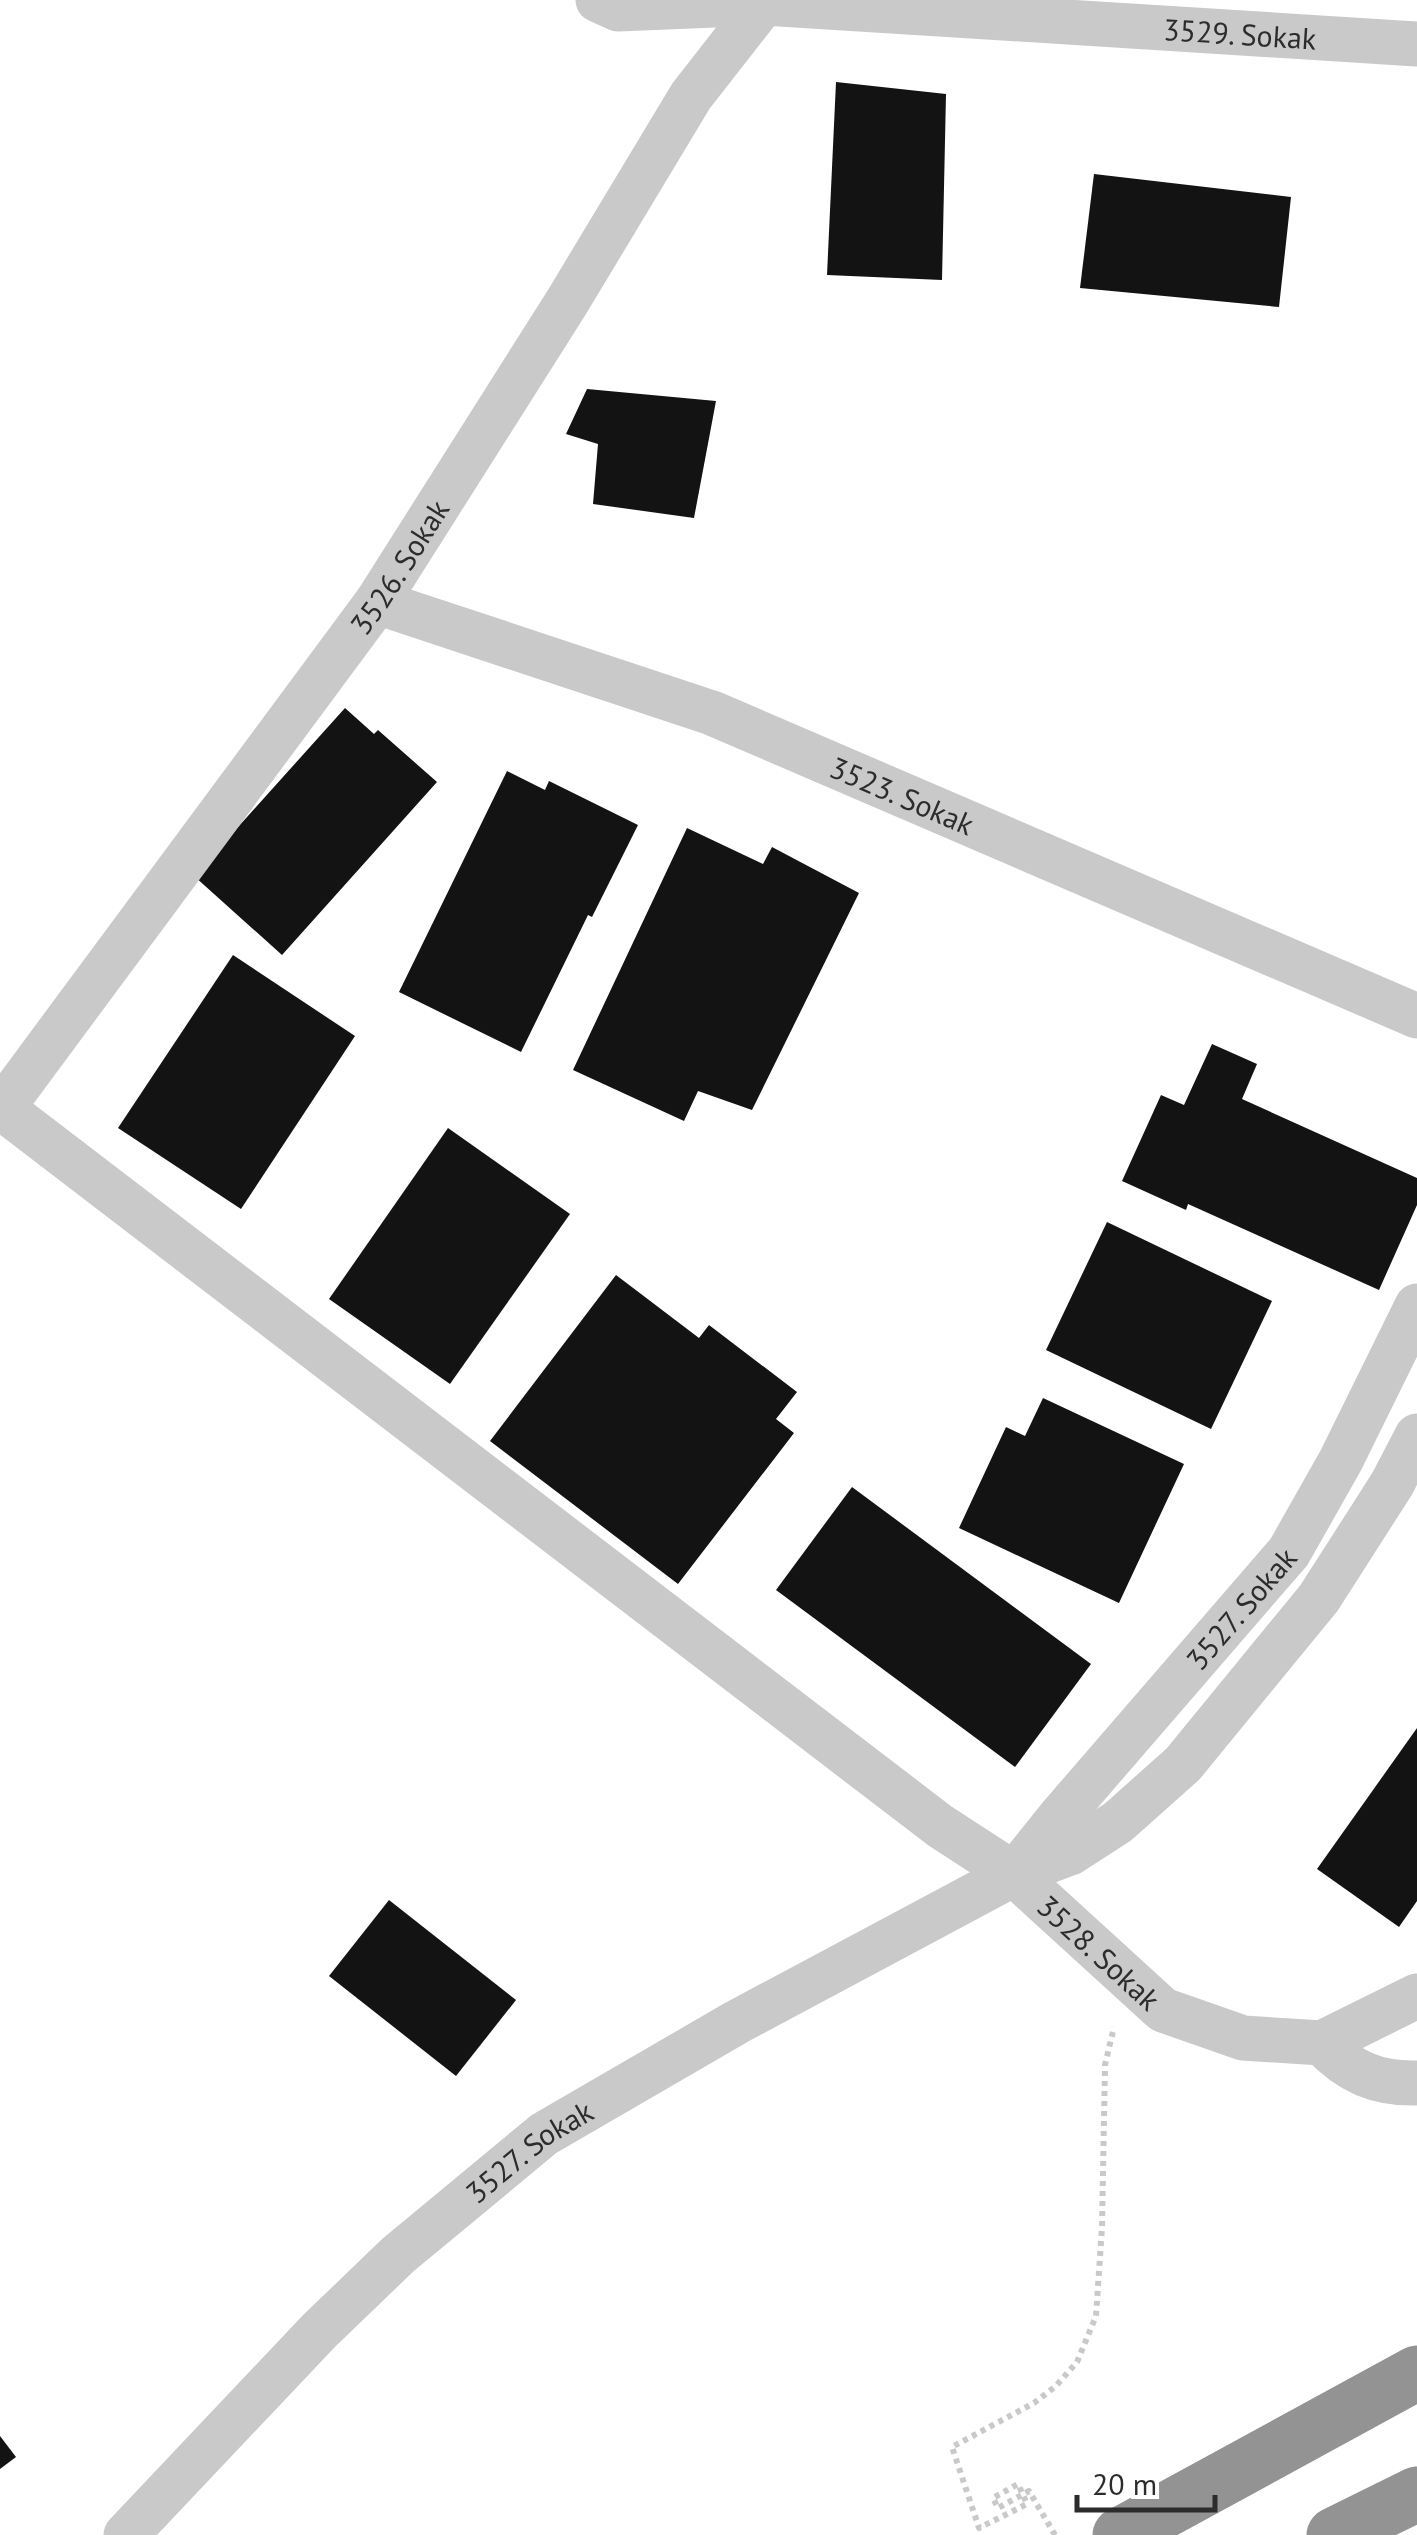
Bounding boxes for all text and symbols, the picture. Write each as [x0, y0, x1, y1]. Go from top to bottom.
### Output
street label: 3529. Sokak [1162, 9, 1318, 57]
street label: 3526. Sokak [340, 491, 457, 642]
street label: 3523. Sokak [824, 747, 981, 843]
street label: 3527. Sokak [1177, 1538, 1305, 1677]
street label: 3528. Sokak [1030, 1886, 1170, 2018]
street label: 3527. Sokak [457, 2090, 600, 2211]
scale bar [1077, 2450, 1214, 2512]
text: 20 m [1092, 2464, 1157, 2503]

